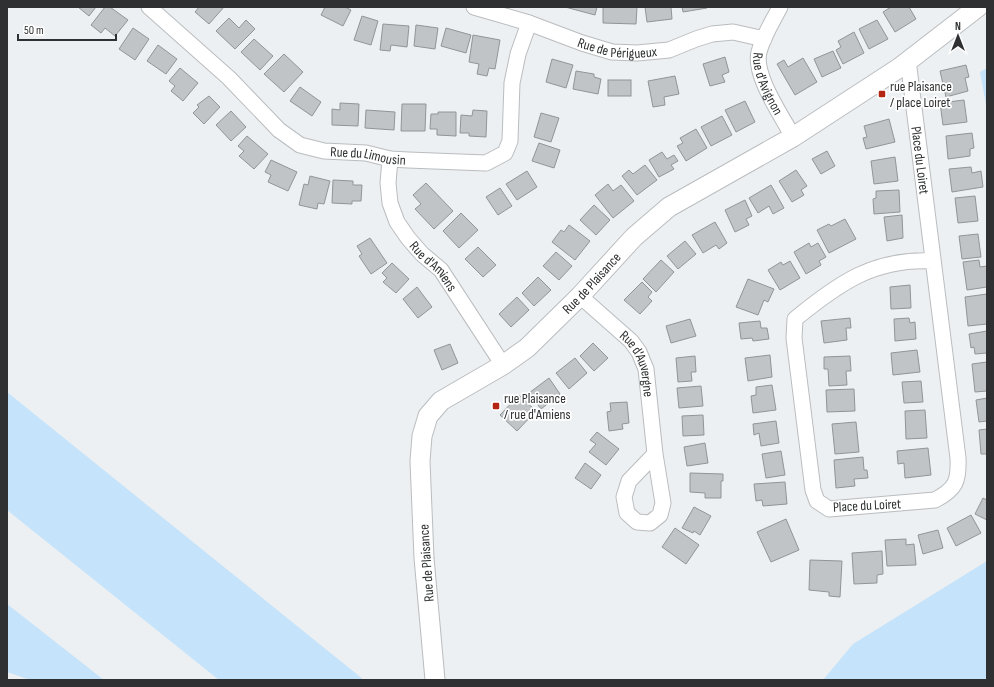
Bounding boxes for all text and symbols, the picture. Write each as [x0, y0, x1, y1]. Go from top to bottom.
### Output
scale bar [18, 16, 116, 42]
north arrow [938, 16, 978, 56]
text: N [955, 20, 961, 33]
text: 50 m [24, 23, 44, 38]
street label: Rue de Périgueux [575, 34, 658, 62]
street label: Rue d'Avignon [749, 51, 787, 118]
place label: rue Plaisance / place Loiret [890, 78, 952, 111]
marker: rue Plaisance / place Loiret [877, 89, 887, 99]
street label: Place du Loiret [907, 125, 933, 195]
street label: Rue du Limousin [330, 143, 406, 169]
street label: Rue d'Amiens [406, 238, 461, 295]
street label: Rue de Plaisance [559, 249, 625, 318]
street label: Rue d'Auvergne [616, 327, 657, 398]
place label: rue Plaisance / rue d'Amiens [504, 390, 571, 423]
marker: rue Plaisance / rue d'Amiens [491, 401, 501, 411]
street label: Place du Loiret [832, 495, 902, 516]
street label: Rue de Plaisance [415, 524, 438, 602]

